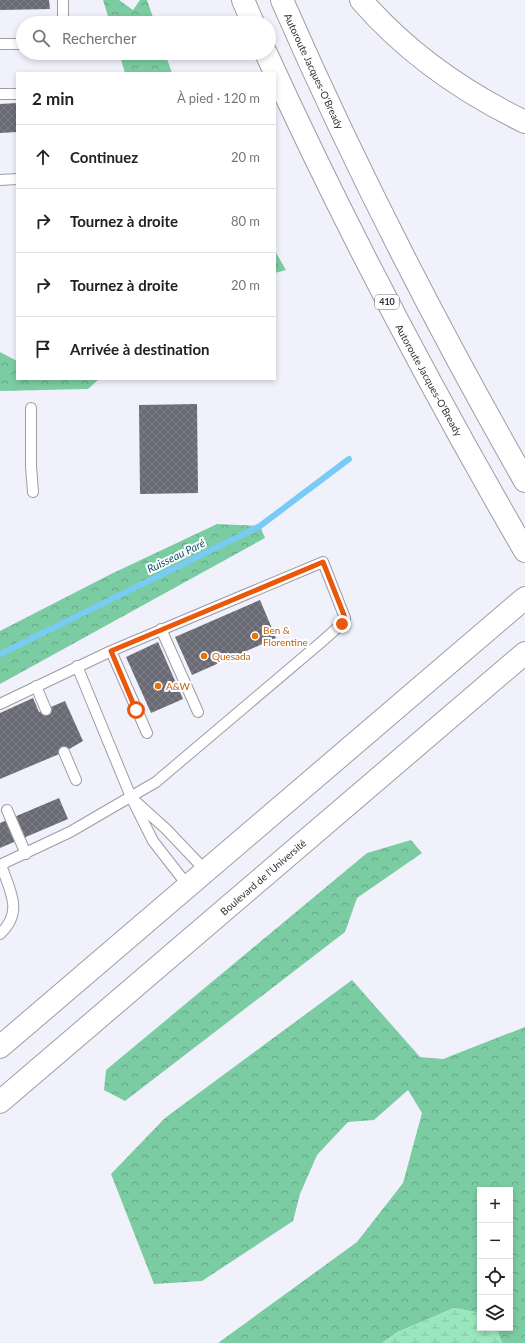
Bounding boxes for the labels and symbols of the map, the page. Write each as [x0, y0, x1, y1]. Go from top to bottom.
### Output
street label: Autoroute Jacques-O'Bready [282, 11, 346, 132]
road number: 410 [375, 295, 399, 309]
street label: Autoroute Jacques-O'Bready [393, 322, 465, 439]
water label: Ruisseau Paré [145, 536, 207, 575]
route end [333, 615, 351, 633]
place label: Ben & Florentine [263, 624, 308, 648]
marker: Ben & Florentine [250, 631, 260, 641]
place label: Quesada [212, 650, 251, 662]
marker: Quesada [199, 651, 209, 661]
place label: A&W [166, 680, 191, 692]
marker: A&W [153, 681, 163, 691]
route start [127, 701, 145, 719]
street label: Boulevard de l'Université [218, 837, 308, 917]

